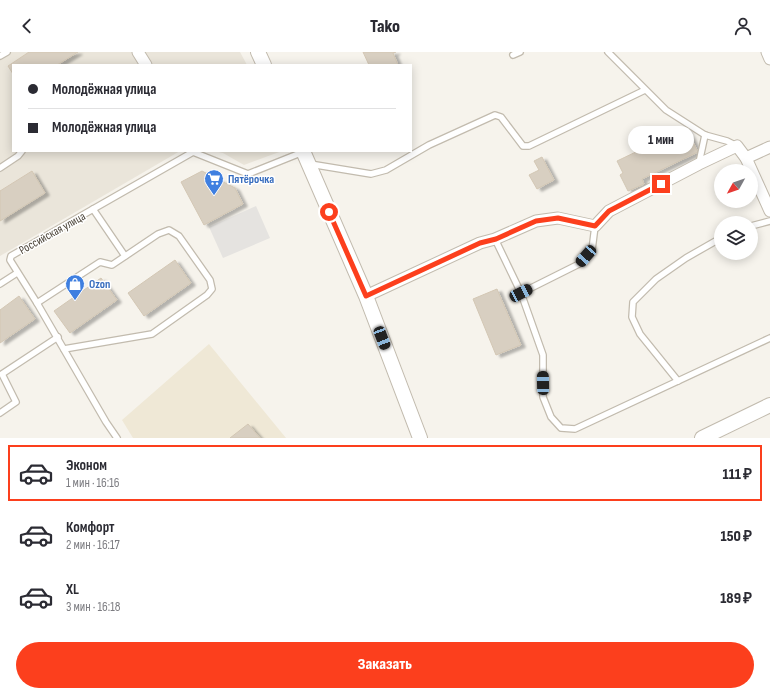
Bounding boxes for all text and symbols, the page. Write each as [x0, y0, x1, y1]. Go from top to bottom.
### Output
icon: back [16, 15, 38, 37]
icon: person [732, 15, 754, 37]
text: Tako [370, 16, 400, 37]
text: Молодёжная улица [52, 80, 156, 99]
text: Молодёжная улица [52, 118, 156, 137]
callout: 1 мин [628, 126, 694, 154]
text: 1 мин [648, 132, 674, 148]
north arrow [714, 164, 758, 208]
map controls [714, 164, 758, 260]
supermarket icon: Пятёрочка [203, 168, 225, 196]
place label: Пятёрочка [228, 172, 274, 187]
route end [652, 175, 670, 193]
route start [320, 203, 338, 221]
street label: Российская улица [16, 209, 88, 258]
button: layers [714, 216, 758, 260]
car [574, 243, 598, 269]
shop icon: Ozon [64, 273, 86, 301]
place label: Ozon [89, 277, 110, 292]
car [508, 282, 534, 304]
car [372, 325, 392, 351]
car [537, 371, 549, 395]
icon: car [18, 455, 54, 491]
text: Эконом [66, 456, 107, 475]
text: 111 ₽ [723, 465, 752, 484]
text: 1 мин · 16:16 [66, 475, 120, 491]
icon: car [18, 517, 54, 553]
text: Комфорт [66, 518, 115, 537]
text: 150 ₽ [721, 527, 752, 546]
text: 2 мин · 16:17 [66, 537, 120, 553]
icon: car [18, 579, 54, 615]
text: XL [66, 580, 79, 599]
text: 189 ₽ [720, 589, 752, 608]
text: 3 мин · 16:18 [66, 599, 120, 615]
button: Заказать [16, 642, 754, 688]

